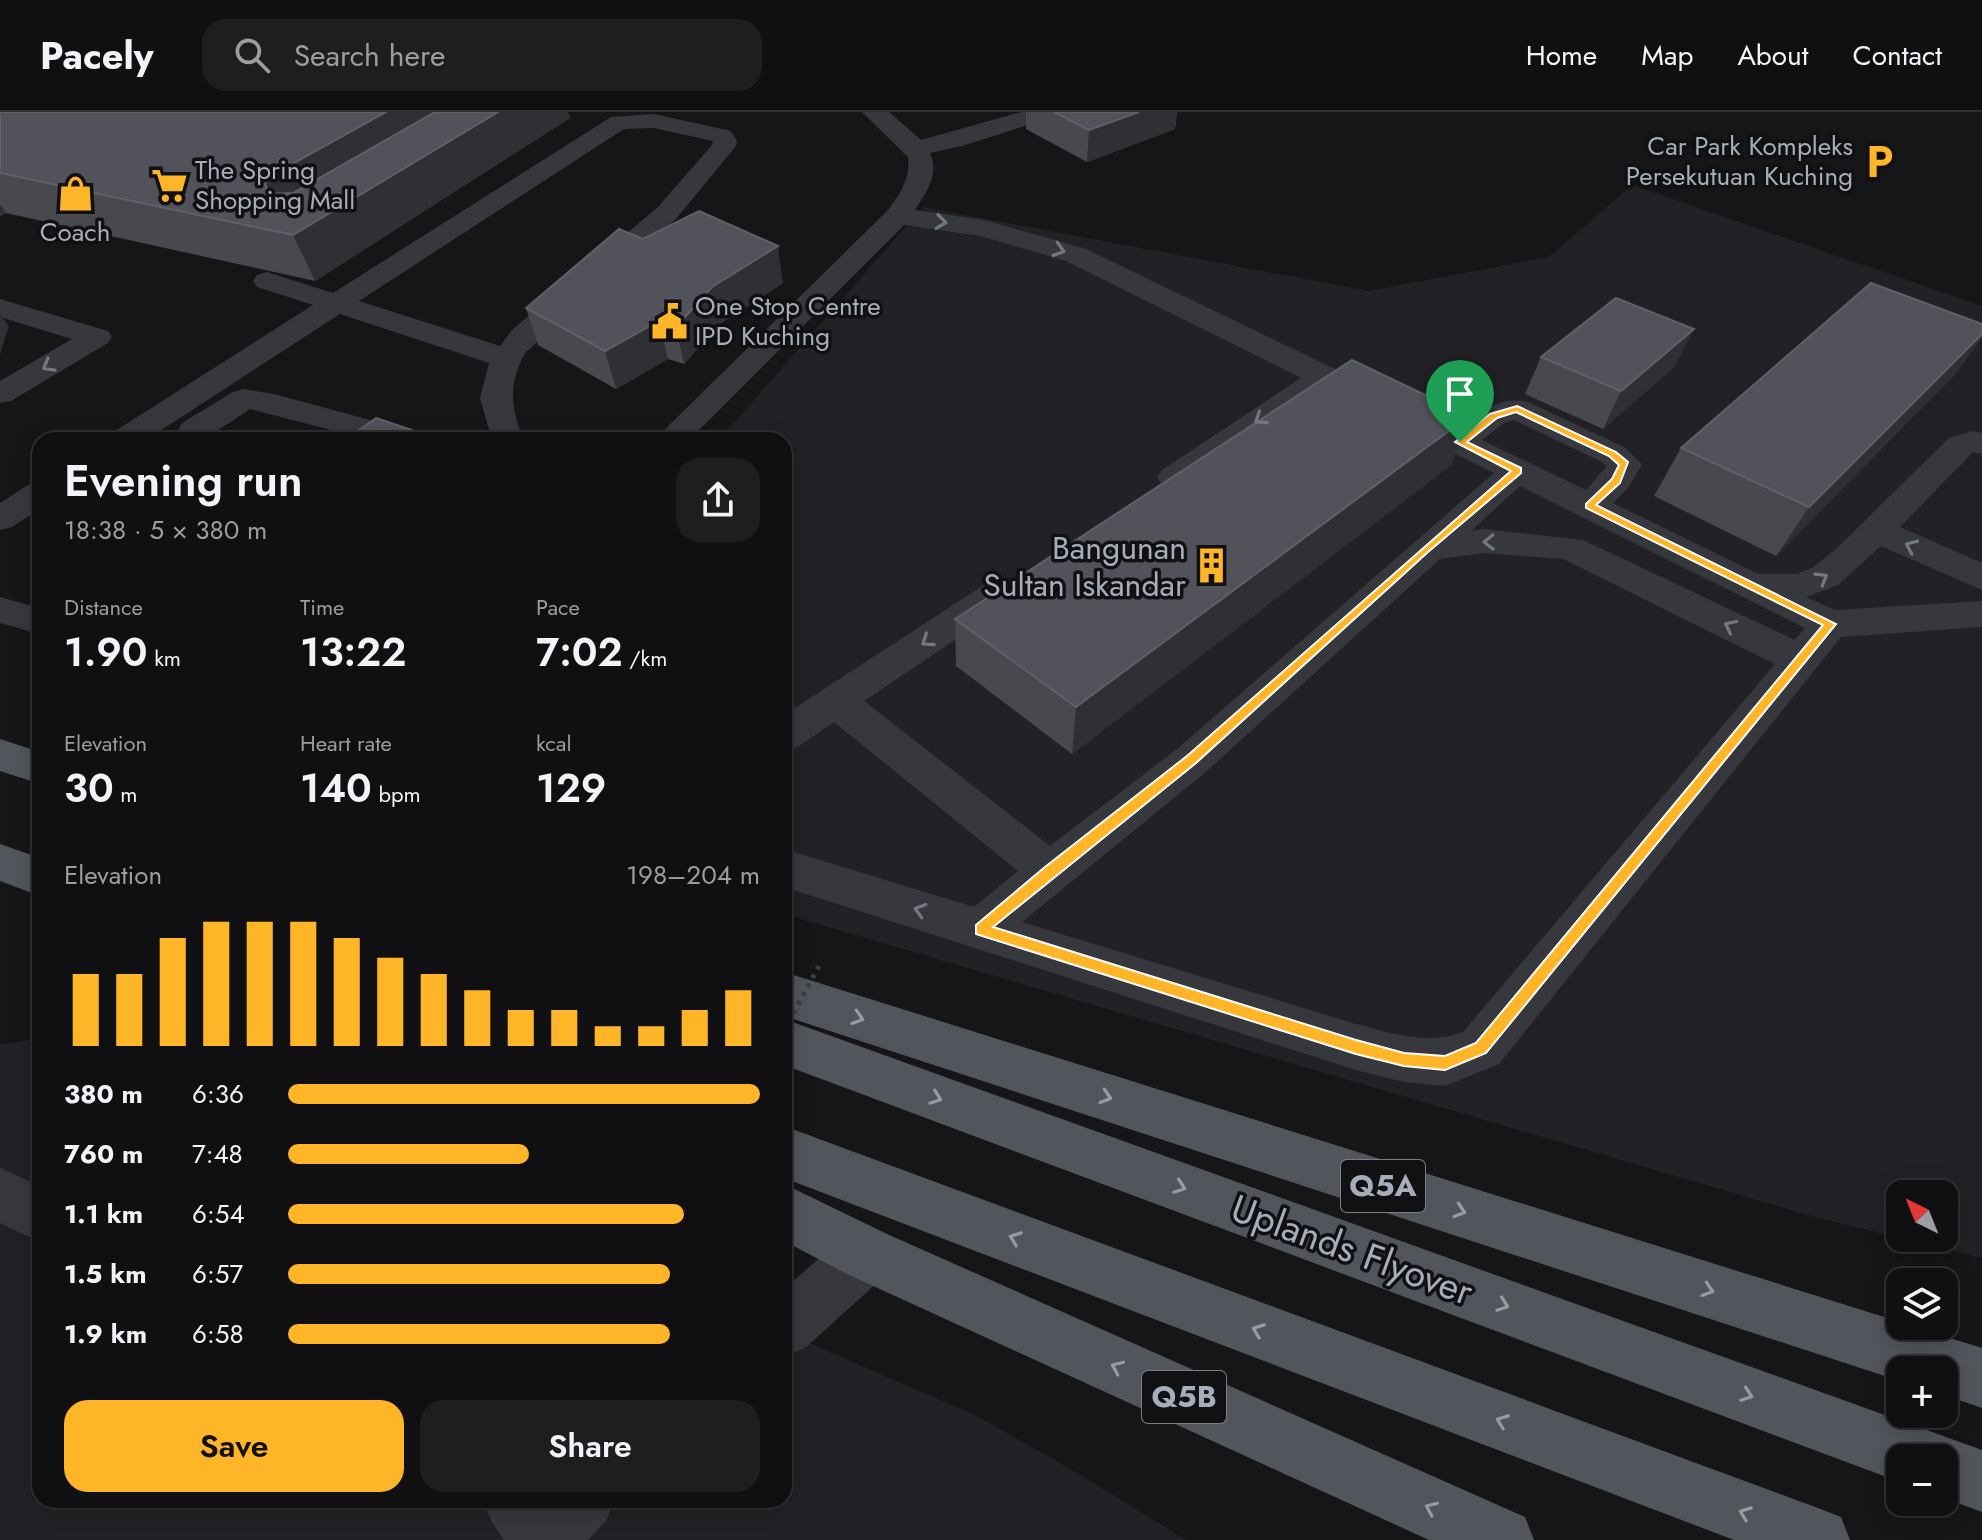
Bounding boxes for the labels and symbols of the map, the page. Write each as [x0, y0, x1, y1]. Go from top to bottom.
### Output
place label: Car Park Kompleks Persekutuan Kuching [1626, 127, 1853, 195]
parking icon: Car Park Kompleks Persekutuan Kuching [1860, 142, 1898, 180]
place label: The Spring Shopping Mall [195, 151, 355, 219]
supermarket icon: The Spring Shopping Mall [150, 166, 188, 204]
shop icon: Coach [56, 174, 94, 212]
place label: Coach [40, 213, 110, 251]
one-way arrow [934, 213, 948, 230]
one-way arrow [1051, 240, 1065, 256]
place label: One Stop Centre IPD Kuching [695, 287, 881, 355]
public building icon: One Stop Centre IPD Kuching [650, 302, 688, 340]
one-way arrow [43, 356, 57, 372]
pin [1426, 360, 1494, 442]
one-way arrow [1255, 410, 1269, 425]
place label: Bangunan Sultan Iskandar [983, 525, 1186, 608]
one-way arrow [1482, 534, 1495, 551]
one-way arrow [1905, 540, 1919, 556]
building icon: Bangunan Sultan Iskandar [1193, 547, 1231, 585]
one-way arrow [1813, 573, 1827, 588]
one-way arrow [1724, 620, 1739, 636]
one-way arrow [922, 631, 936, 646]
one-way arrow [914, 904, 928, 920]
one-way arrow [851, 1009, 865, 1025]
one-way arrow [928, 1088, 942, 1104]
one-way arrow [1098, 1088, 1112, 1104]
road number: Q5A [1341, 1160, 1425, 1212]
one-way arrow [1172, 1177, 1186, 1194]
street label: Uplands Flyover [1224, 1180, 1481, 1319]
north arrow [1886, 1180, 1958, 1252]
one-way arrow [1453, 1202, 1466, 1218]
one-way arrow [1009, 1231, 1023, 1248]
one-way arrow [1700, 1281, 1714, 1297]
one-way arrow [1495, 1296, 1509, 1312]
one-way arrow [1252, 1323, 1266, 1340]
one-way arrow [1111, 1361, 1126, 1377]
road number: Q5B [1142, 1371, 1226, 1423]
one-way arrow [1740, 1385, 1754, 1402]
one-way arrow [1496, 1414, 1510, 1431]
one-way arrow [1425, 1502, 1439, 1518]
one-way arrow [1739, 1506, 1753, 1523]

